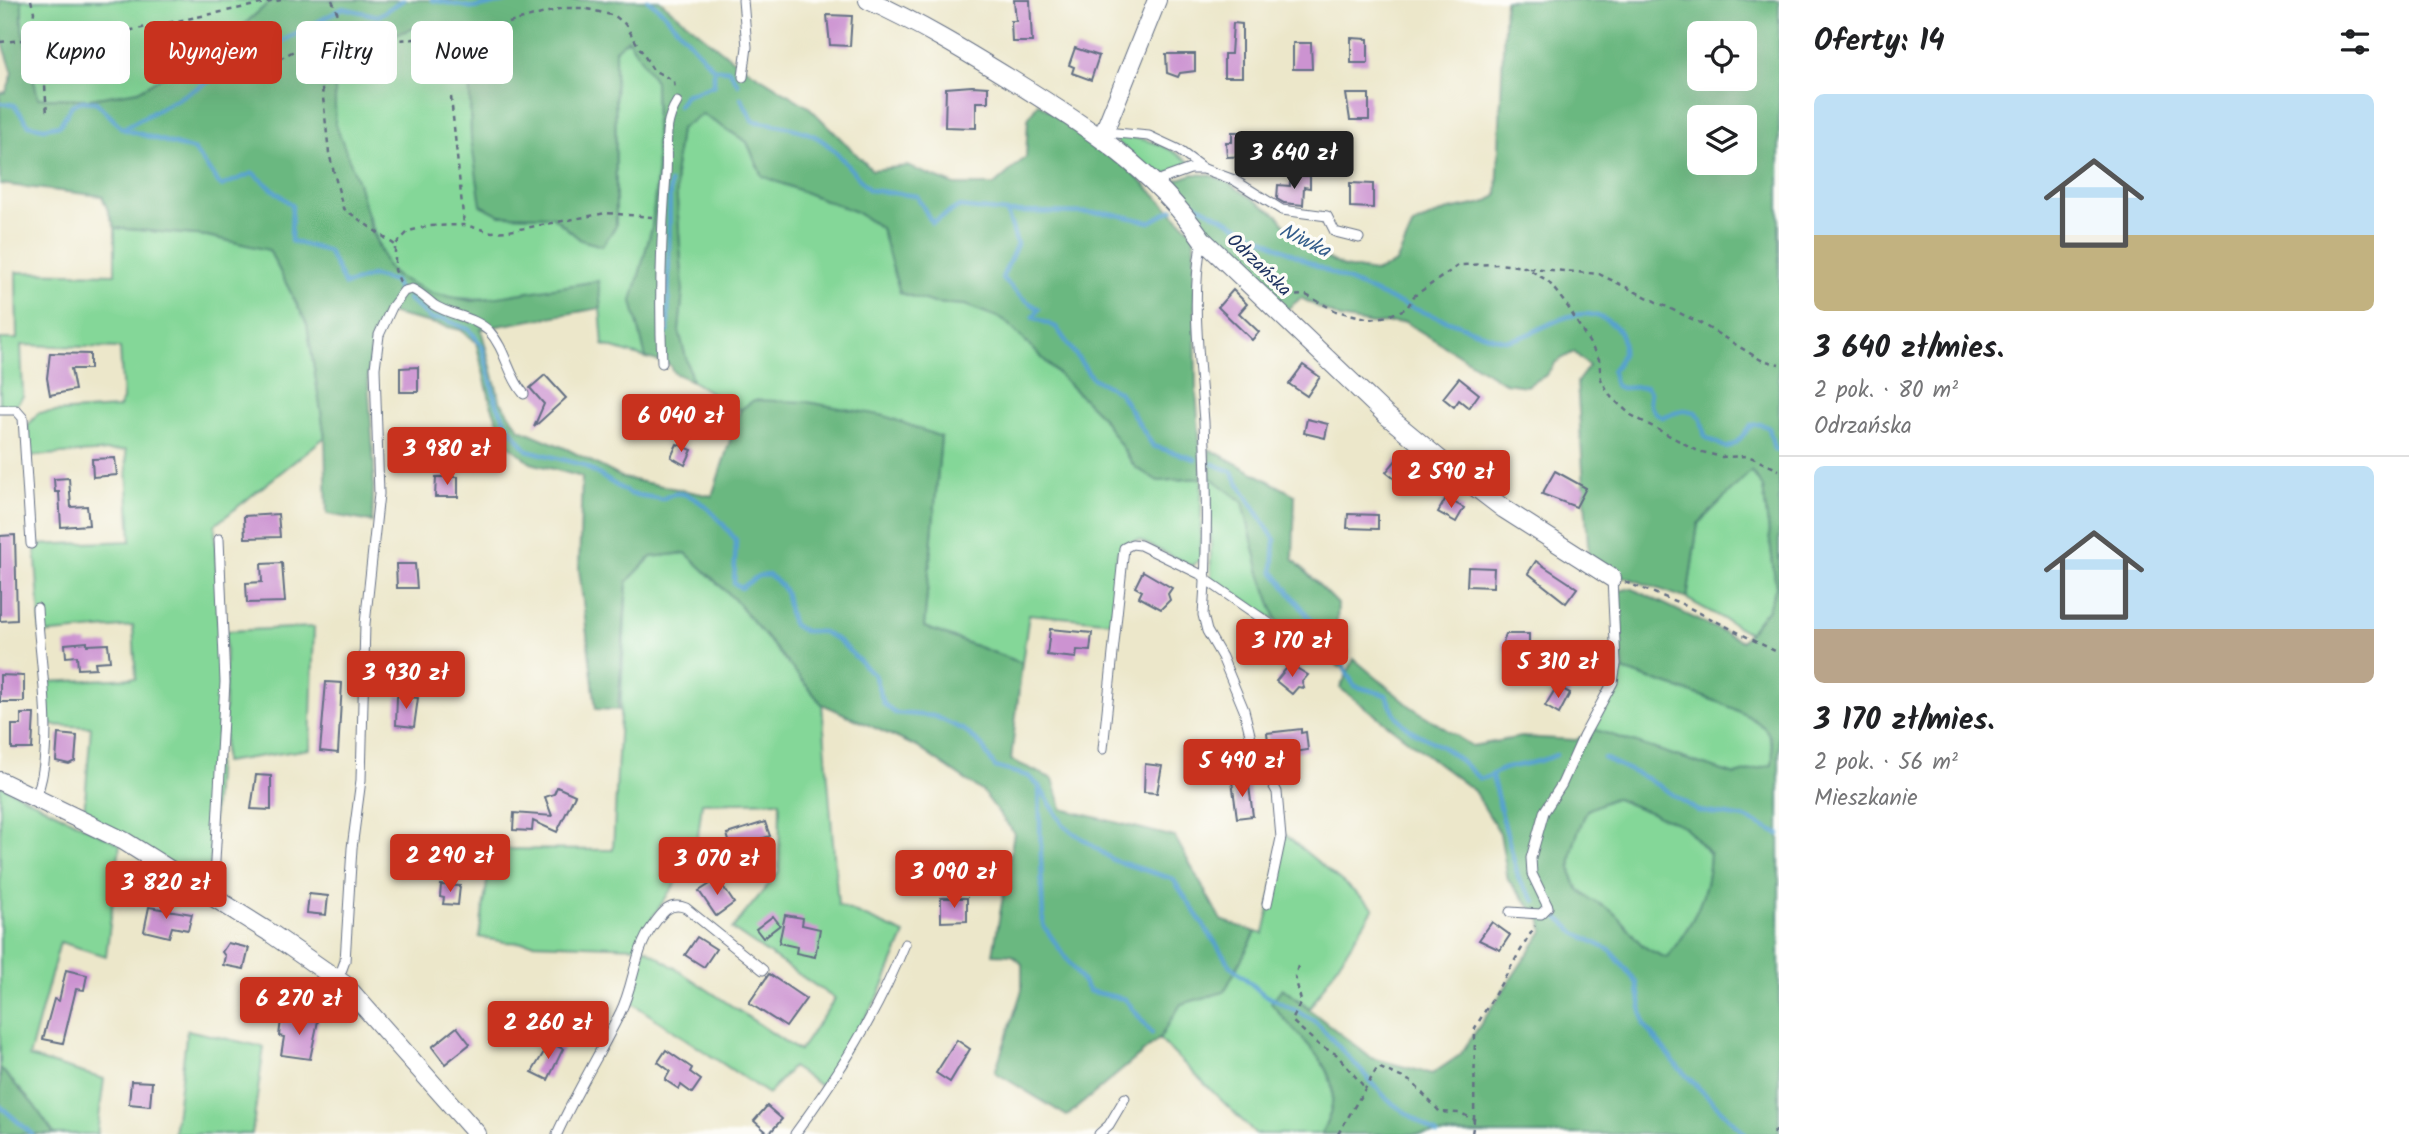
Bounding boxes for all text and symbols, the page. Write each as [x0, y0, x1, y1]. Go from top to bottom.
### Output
text: Oferty: 14 [1814, 18, 1945, 66]
chip: Kupno [21, 21, 130, 84]
chip: Wynajem [144, 21, 282, 84]
chip: Filtry [296, 21, 397, 84]
chip: Nowe [411, 21, 513, 84]
map controls [1687, 21, 1757, 175]
button: locate [1687, 21, 1757, 91]
icon: filters [2336, 23, 2374, 61]
button: layers [1687, 105, 1757, 175]
pin: 3 640 zł [1222, 132, 1366, 191]
text: 3 640 zł [1251, 136, 1337, 172]
icon: home [2031, 140, 2157, 266]
water label: Niwka [1273, 215, 1336, 268]
street label: Odrzańska [1219, 227, 1298, 304]
text: 3 640 zł/mies. [1814, 325, 2004, 373]
text: 2 pok. · 80 m² [1814, 373, 1958, 409]
pin: 6 040 zł [609, 394, 753, 454]
text: 6 040 zł [638, 399, 724, 435]
text: Odrzańska [1814, 409, 1912, 445]
pin: 3 980 zł [375, 428, 519, 487]
text: 3 980 zł [403, 432, 491, 468]
pin: 2 590 zł [1379, 450, 1523, 510]
text: 2 590 zł [1408, 455, 1494, 491]
icon: home [2031, 512, 2157, 638]
pin: 3 170 zł [1220, 620, 1364, 679]
text: 3 170 zł [1252, 624, 1332, 660]
pin: 5 310 zł [1486, 640, 1630, 700]
text: 5 310 zł [1518, 645, 1598, 681]
pin: 3 930 zł [334, 652, 478, 711]
text: 3 930 zł [363, 656, 449, 692]
text: 3 170 zł/mies. [1814, 697, 1995, 745]
pin: 5 490 zł [1170, 740, 1314, 799]
text: 5 490 zł [1199, 744, 1285, 780]
text: 2 pok. · 56 m² [1814, 745, 1958, 781]
text: Mieszkanie [1814, 781, 1918, 817]
pin: 2 290 zł [378, 834, 522, 894]
pin: 3 070 zł [645, 838, 789, 897]
text: 2 290 zł [406, 839, 494, 875]
text: 3 070 zł [675, 842, 759, 878]
pin: 3 090 zł [882, 850, 1026, 910]
text: 3 090 zł [911, 855, 997, 891]
pin: 3 820 zł [94, 862, 238, 921]
text: 3 820 zł [122, 866, 210, 902]
pin: 6 270 zł [227, 978, 371, 1037]
text: 6 270 zł [256, 982, 342, 1018]
pin: 2 260 zł [476, 1002, 620, 1061]
text: 2 260 zł [504, 1006, 592, 1042]

